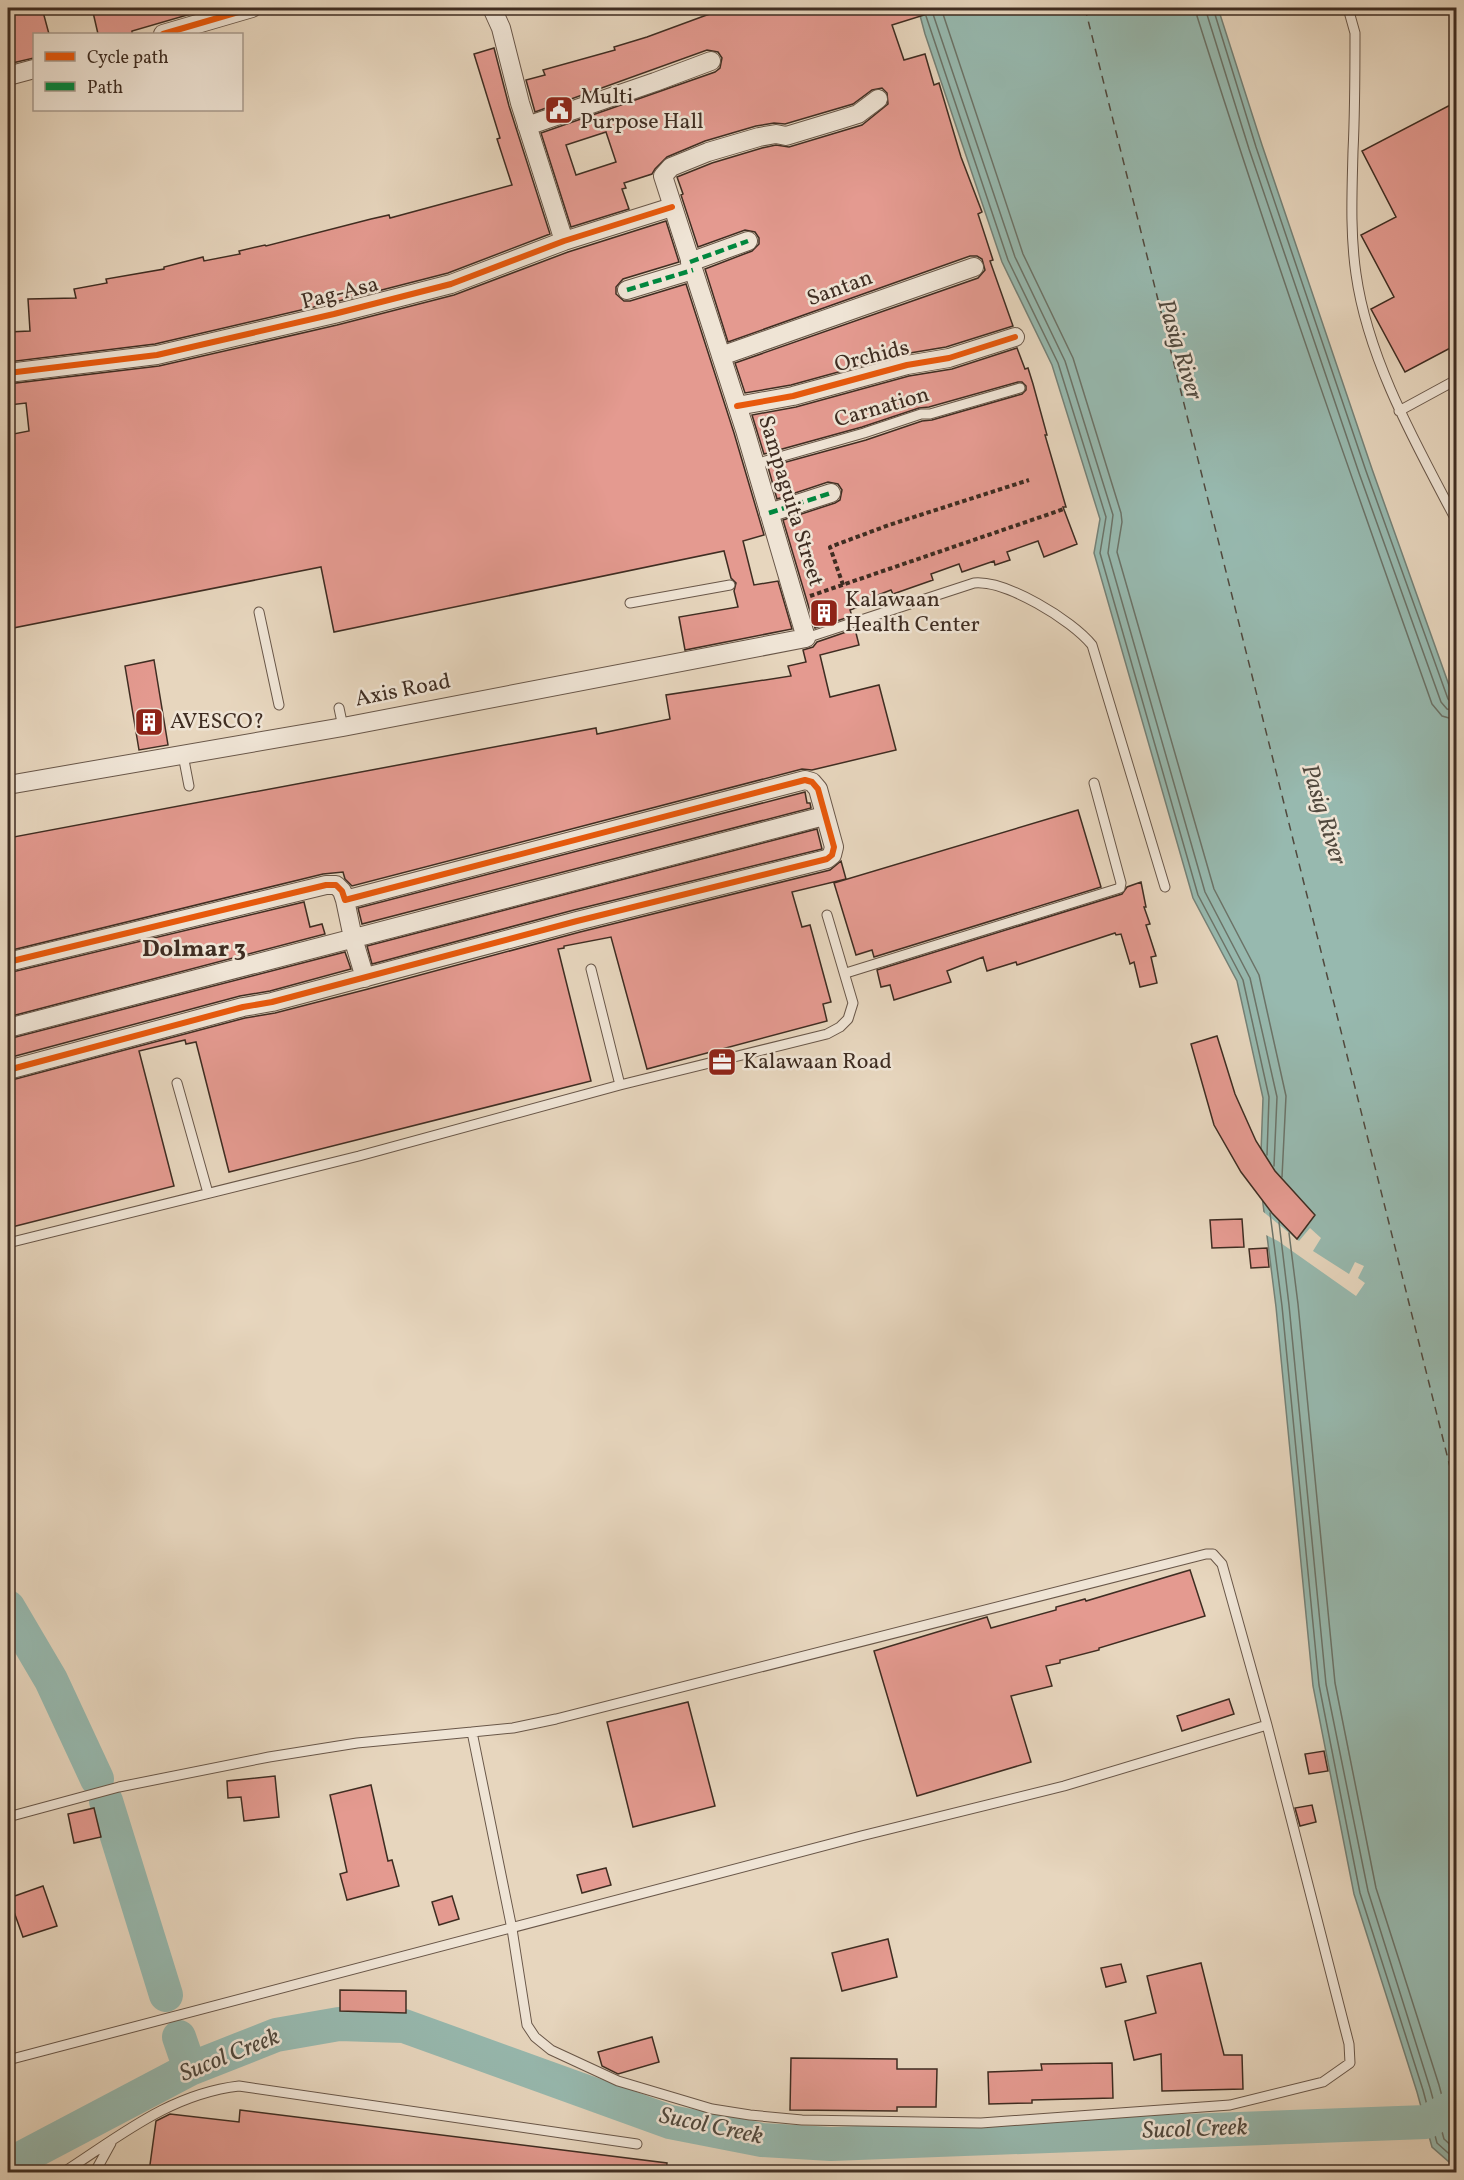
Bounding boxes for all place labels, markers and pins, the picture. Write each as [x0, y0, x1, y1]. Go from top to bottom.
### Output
place label: Multi Purpose Hall [580, 82, 704, 138]
public building icon: Multi Purpose Hall [543, 94, 575, 126]
place label: Kalawaan Health Center [845, 585, 980, 641]
building icon: Kalawaan Health Center [808, 597, 840, 629]
building icon: AVESCO? [133, 706, 165, 738]
place label: AVESCO? [170, 707, 264, 738]
office icon: Kalawaan Road [706, 1046, 738, 1078]
place label: Kalawaan Road [743, 1047, 892, 1078]

